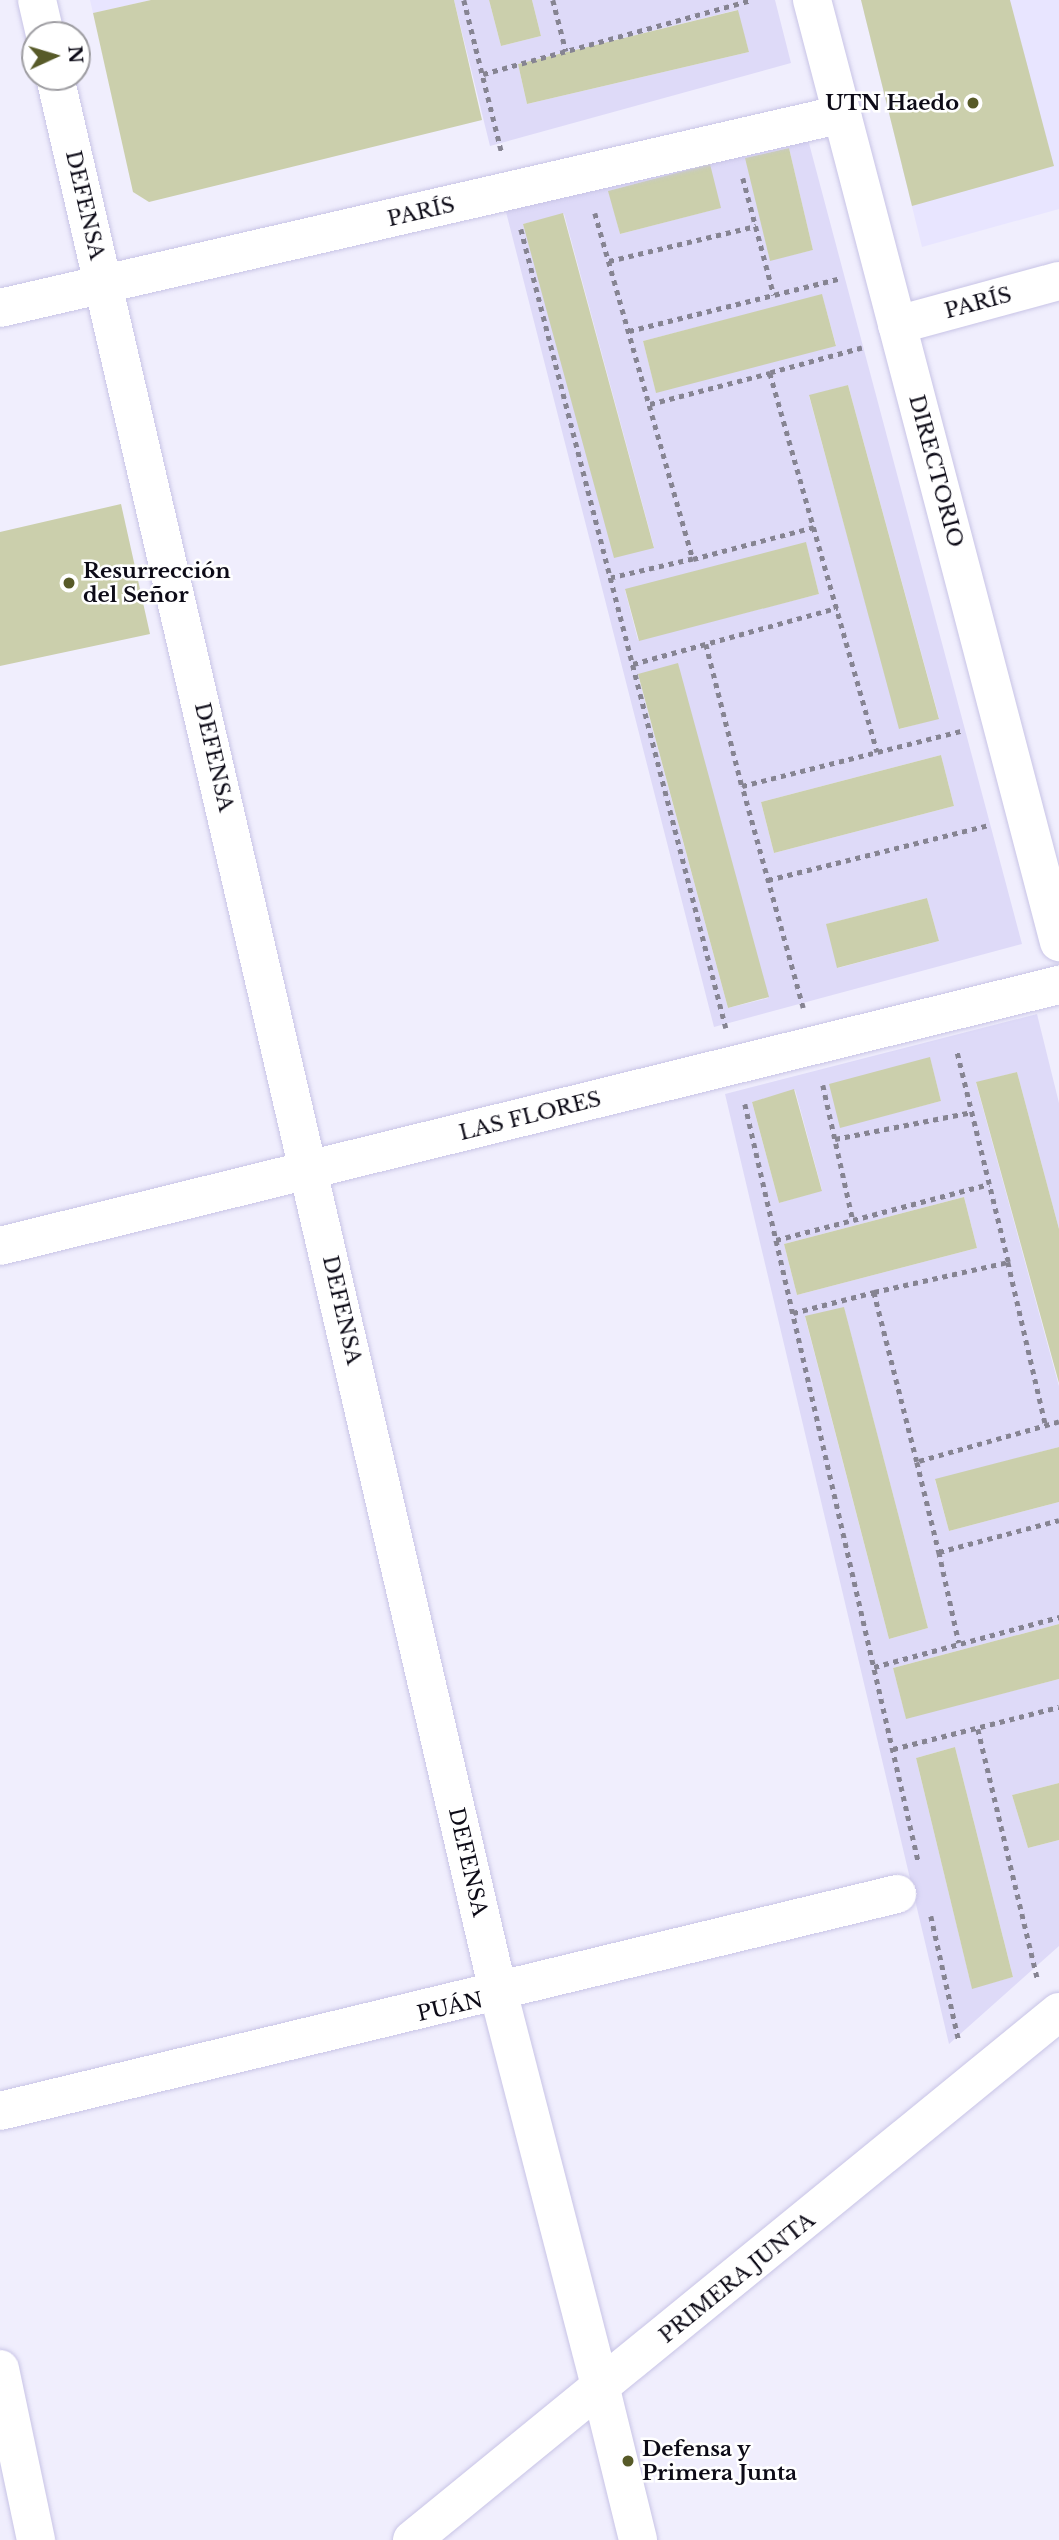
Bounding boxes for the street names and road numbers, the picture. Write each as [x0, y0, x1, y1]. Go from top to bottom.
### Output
street label: DEFENSA [60, 148, 110, 262]
street label: PARÍS [385, 192, 457, 232]
street label: PARÍS [942, 282, 1014, 324]
street label: DIRECTORIO [904, 392, 968, 550]
street label: DEFENSA [189, 700, 239, 814]
street label: LAS FLORES [457, 1086, 603, 1146]
street label: DEFENSA [317, 1253, 367, 1367]
street label: DEFENSA [443, 1805, 493, 1919]
street label: PUÁN [415, 1987, 485, 2027]
street label: PRIMERA JUNTA [654, 2207, 820, 2349]

